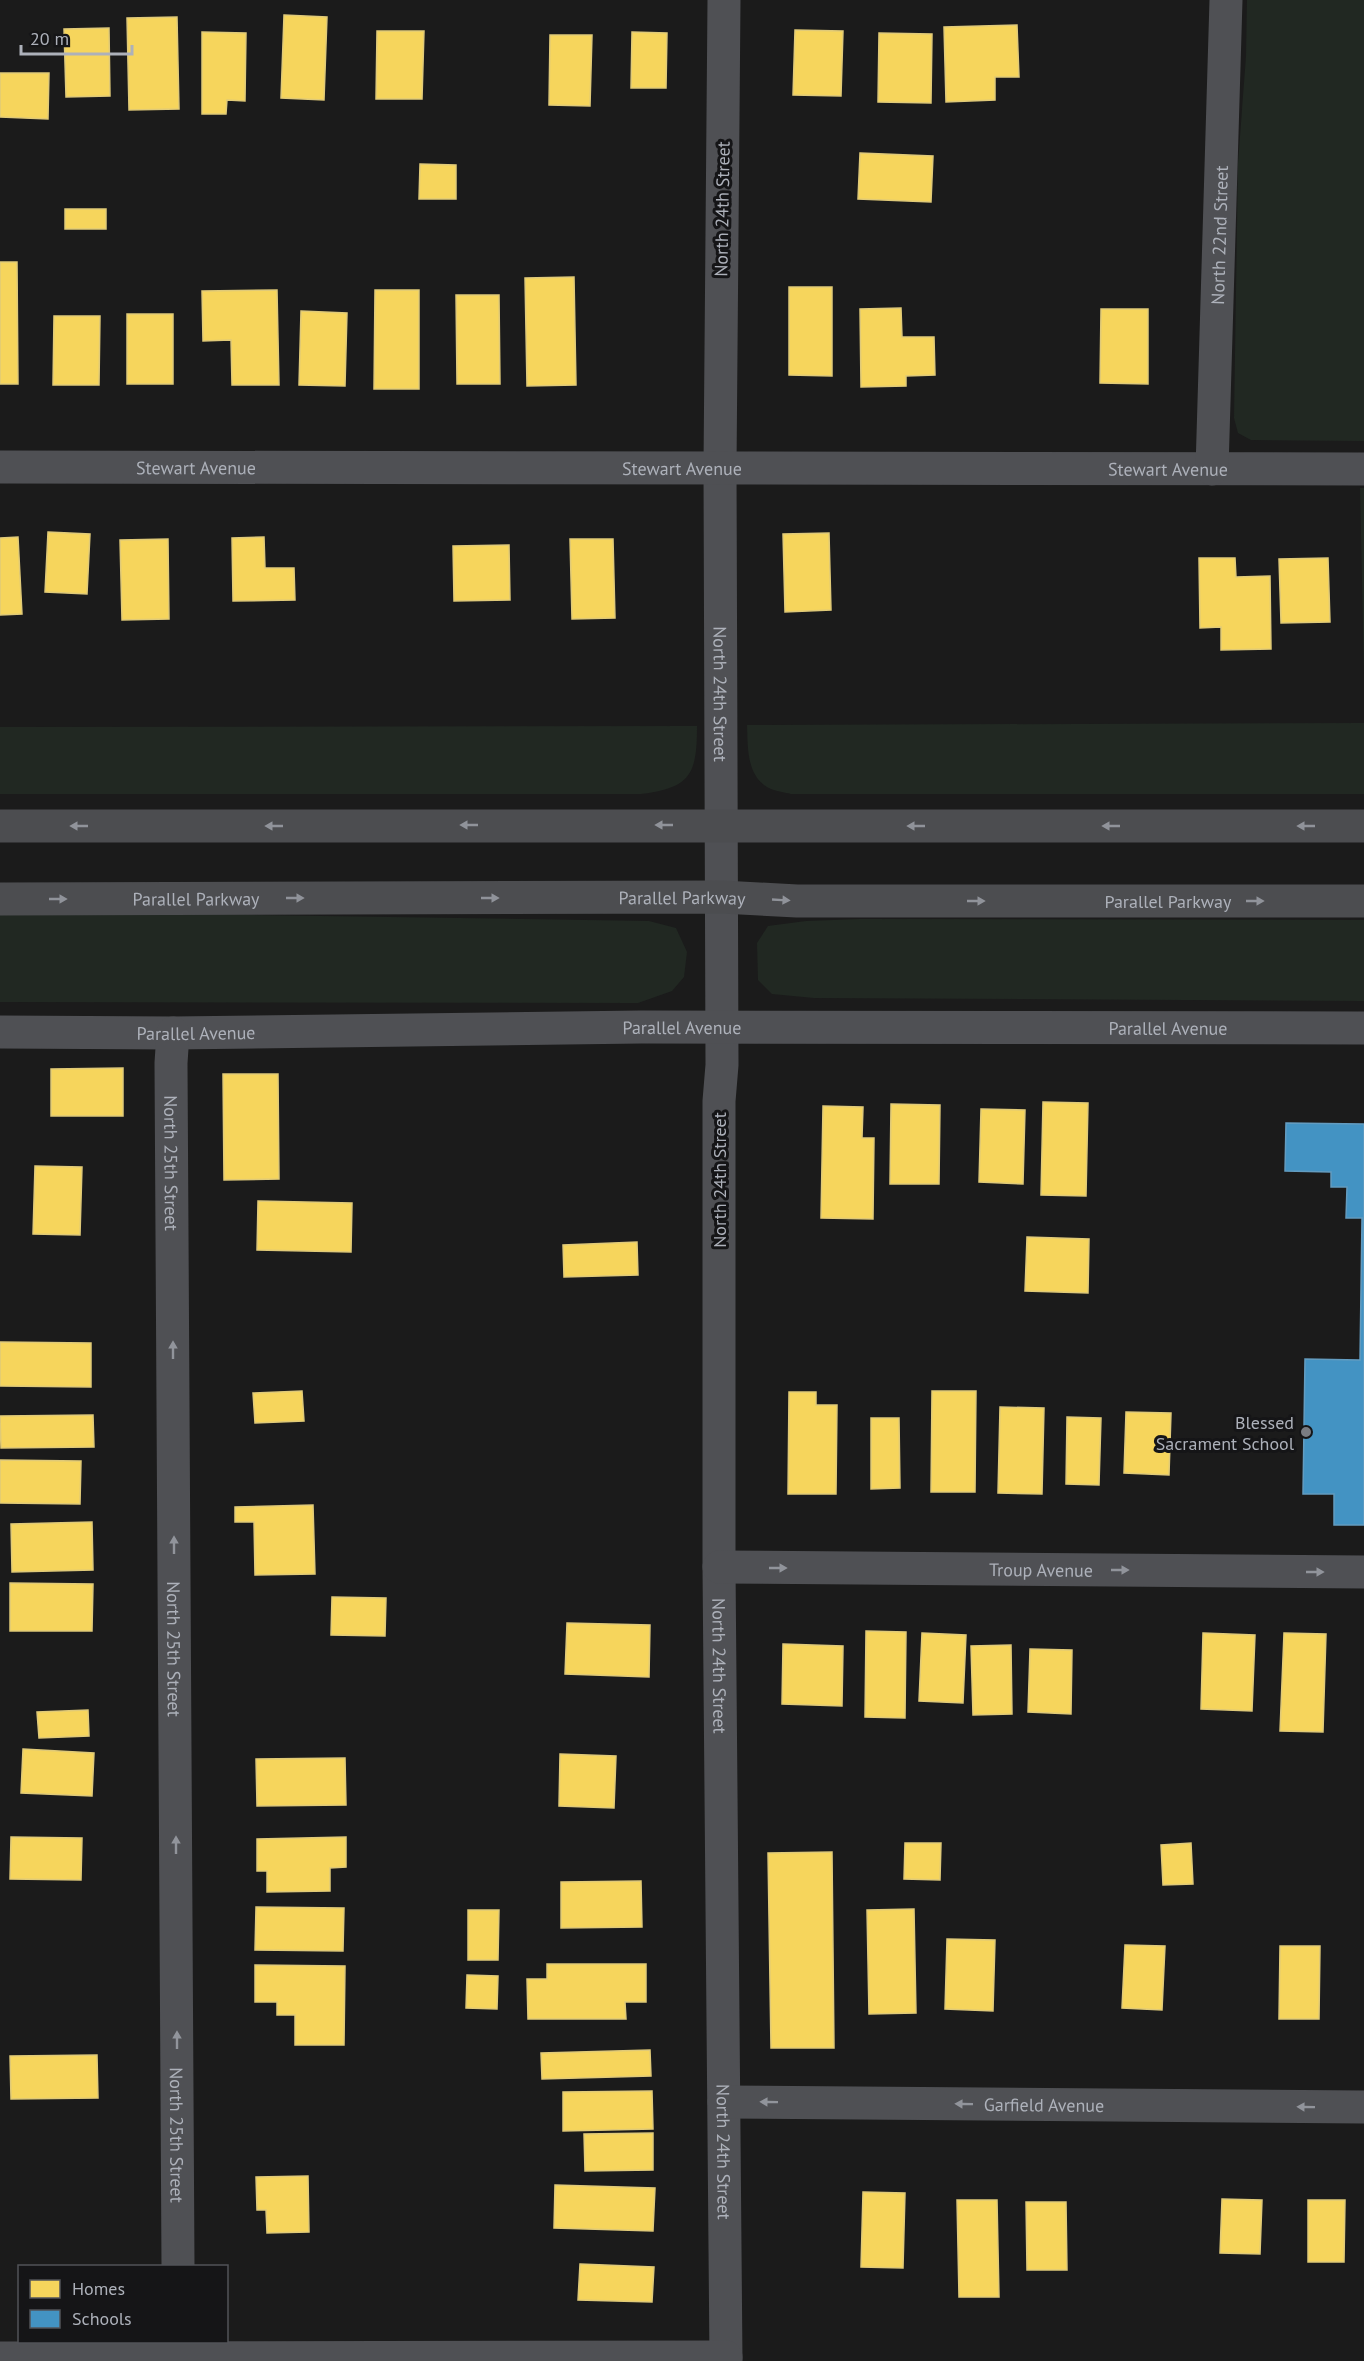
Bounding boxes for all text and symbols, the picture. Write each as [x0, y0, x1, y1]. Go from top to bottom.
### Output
scale bar [21, 18, 132, 56]
text: 20 m [30, 27, 69, 50]
street label: North 24th Street [709, 141, 735, 277]
street label: North 22nd Street [1205, 165, 1233, 305]
street label: Stewart Avenue [136, 456, 256, 479]
street label: Stewart Avenue [622, 456, 742, 480]
street label: Stewart Avenue [1108, 457, 1228, 480]
street label: North 24th Street [709, 626, 732, 762]
one-way arrow [654, 820, 673, 830]
one-way arrow [69, 821, 88, 831]
one-way arrow [264, 821, 283, 831]
one-way arrow [459, 821, 478, 830]
one-way arrow [906, 821, 925, 831]
one-way arrow [1101, 821, 1120, 831]
one-way arrow [1296, 821, 1315, 831]
street label: Parallel Parkway [619, 885, 747, 910]
street label: Parallel Parkway [133, 887, 260, 910]
street label: Parallel Parkway [1104, 890, 1232, 913]
one-way arrow [286, 893, 305, 903]
one-way arrow [481, 893, 500, 902]
one-way arrow [49, 894, 68, 904]
one-way arrow [771, 896, 790, 905]
one-way arrow [966, 896, 985, 906]
one-way arrow [1245, 896, 1264, 906]
street label: Parallel Avenue [622, 1015, 741, 1039]
street label: Parallel Avenue [1108, 1016, 1227, 1039]
street label: Parallel Avenue [136, 1020, 256, 1045]
street label: North 25th Street [160, 1095, 183, 1231]
street label: North 24th Street [708, 1112, 731, 1248]
one-way arrow [168, 1341, 177, 1360]
place label: Blessed Sacrament School [1156, 1411, 1295, 1455]
marker: Blessed Sacrament School [1299, 1425, 1313, 1439]
one-way arrow [169, 1536, 179, 1555]
street label: Troup Avenue [989, 1558, 1093, 1581]
one-way arrow [768, 1563, 787, 1573]
one-way arrow [1110, 1565, 1129, 1575]
one-way arrow [1305, 1567, 1324, 1576]
street label: North 25th Street [163, 1581, 186, 1717]
street label: North 24th Street [708, 1598, 732, 1734]
one-way arrow [171, 1836, 181, 1855]
one-way arrow [172, 2031, 182, 2050]
street label: North 25th Street [165, 2067, 189, 2203]
street label: North 24th Street [712, 2084, 736, 2220]
street label: Garfield Avenue [984, 2093, 1104, 2116]
one-way arrow [759, 2097, 778, 2107]
one-way arrow [954, 2099, 973, 2109]
one-way arrow [1296, 2102, 1315, 2112]
legend [18, 2265, 228, 2343]
text: Homes [72, 2277, 125, 2300]
text: Schools [72, 2307, 132, 2330]

